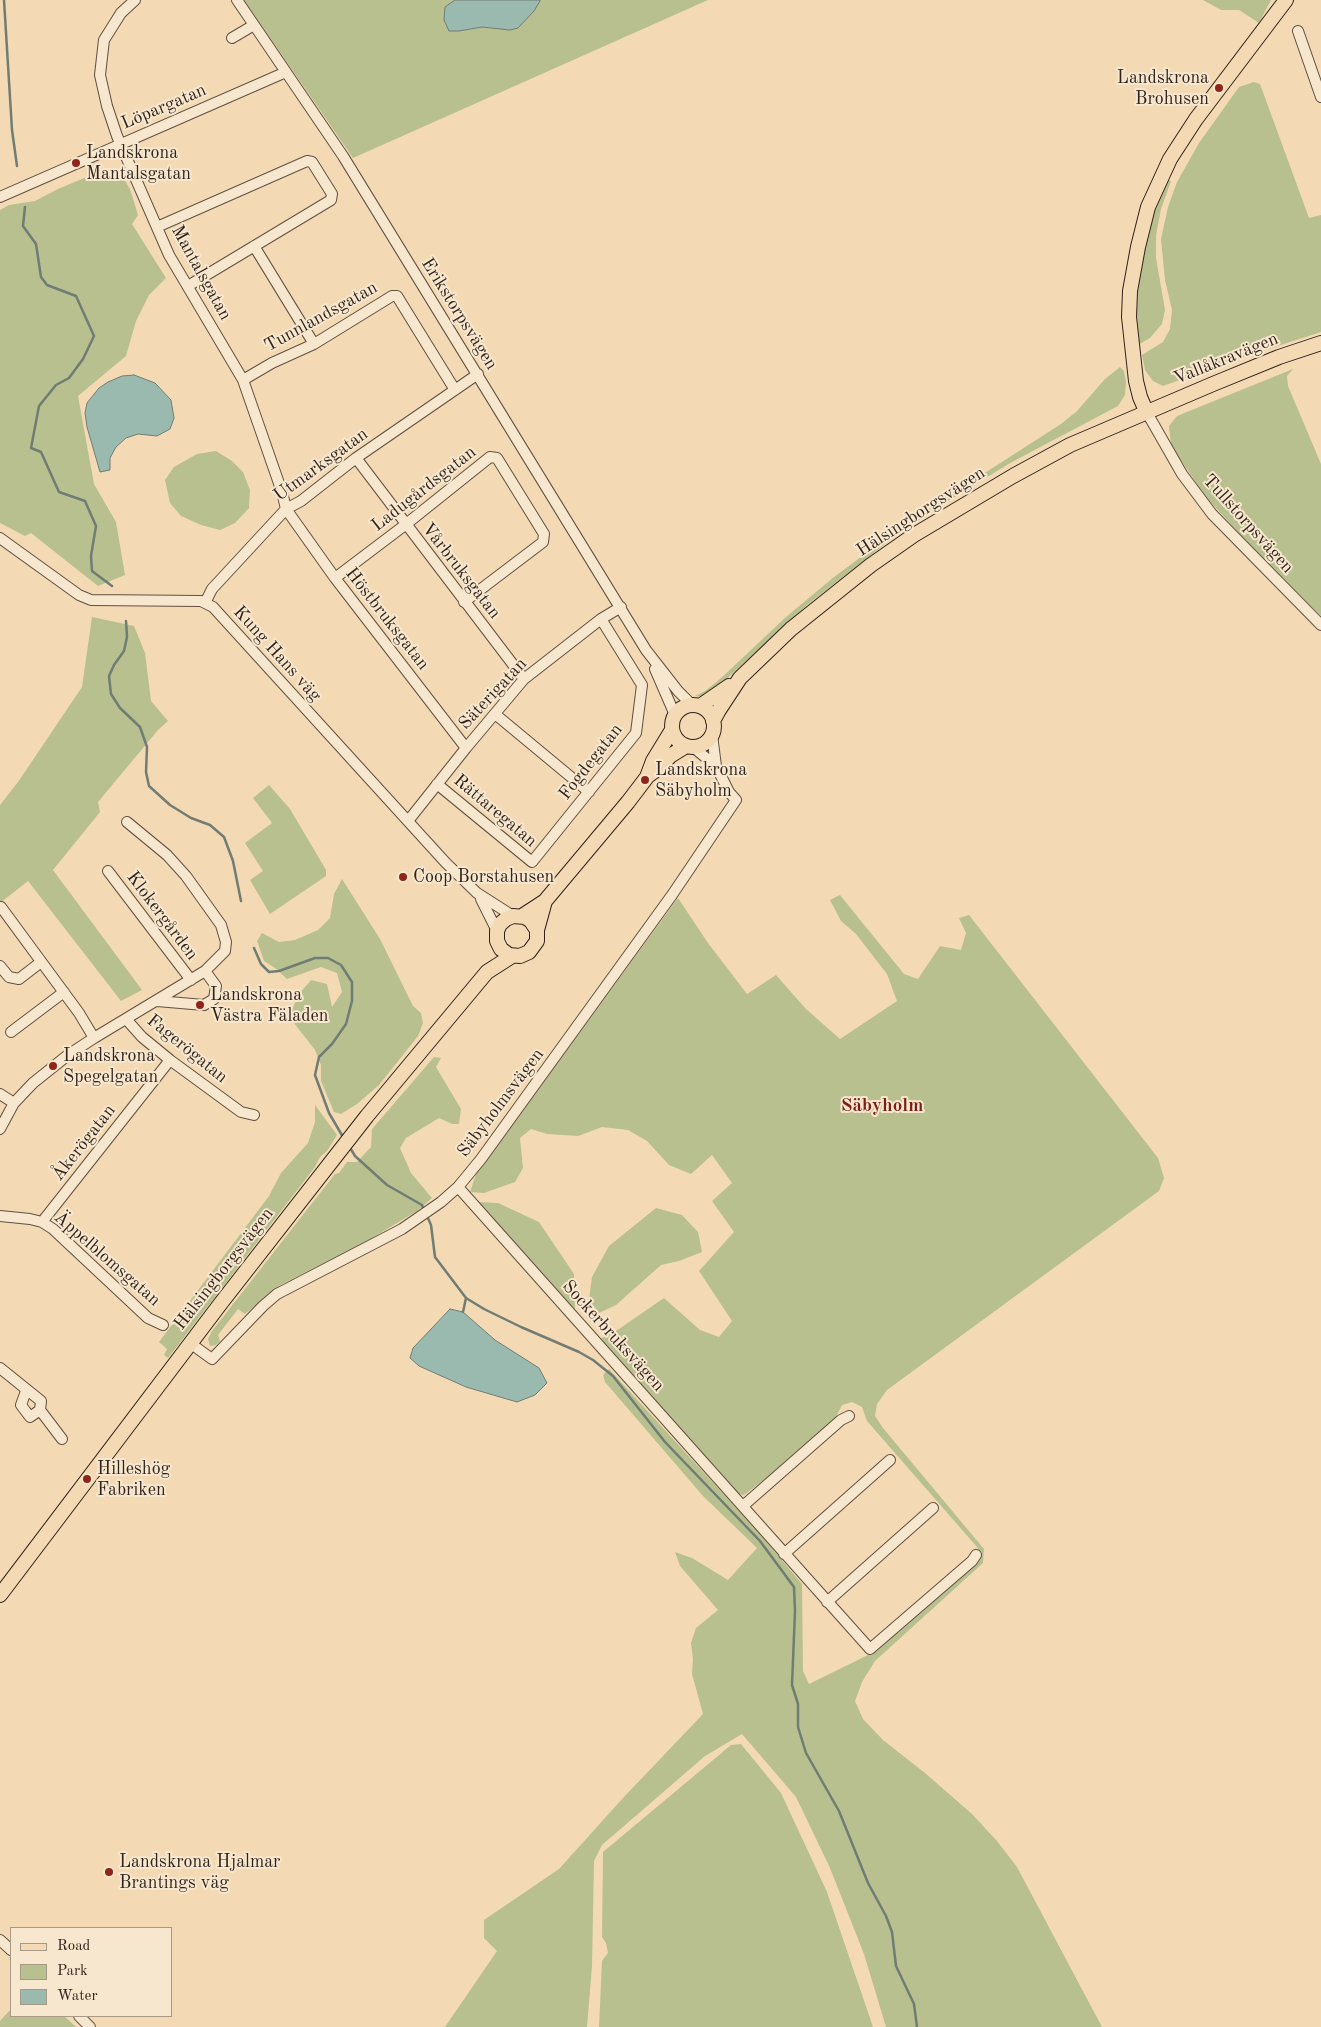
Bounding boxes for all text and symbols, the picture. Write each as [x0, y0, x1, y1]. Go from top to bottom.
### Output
place label: Landskrona Brohusen [1117, 67, 1209, 110]
street label: Löpargatan [118, 79, 210, 135]
marker: Landskrona Brohusen [1213, 82, 1225, 94]
place label: Landskrona Mantalsgatan [86, 142, 191, 184]
marker: Landskrona Mantalsgatan [70, 157, 82, 169]
street label: Mantalsgatan [166, 222, 236, 324]
street label: Erikstorpsvägen [416, 254, 502, 374]
street label: Tunnlandsgatan [261, 277, 381, 357]
street label: Vallåkravägen [1170, 328, 1282, 390]
street label: Utmarksgatan [270, 423, 372, 507]
street label: Ladugårdsgatan [367, 441, 481, 537]
street label: Hälsingborgsvägen [853, 462, 989, 562]
street label: Tullstorpsvägen [1198, 470, 1298, 578]
street label: Vårbruksgatan [417, 519, 505, 623]
street label: Höstbruksgatan [340, 563, 434, 675]
street label: Kung Hans väg [228, 602, 326, 706]
street label: Säterigatan [454, 654, 532, 734]
street label: Fogdegatan [555, 720, 627, 804]
place label: Landskrona Säbyholm [655, 759, 747, 802]
street label: Rättaregatan [449, 770, 541, 852]
marker: Landskrona Säbyholm [639, 774, 651, 786]
place label: Coop Borstahusen [413, 866, 554, 888]
street label: Klokergården [122, 867, 202, 965]
marker: Coop Borstahusen [397, 871, 409, 883]
place label: Landskrona Västra Fäladen [210, 984, 329, 1026]
marker: Landskrona Västra Fäladen [194, 999, 206, 1011]
street label: Fagerögatan [142, 1010, 232, 1088]
street label: Säbyholmsvägen [453, 1044, 549, 1162]
place label: Landskrona Spegelgatan [63, 1045, 158, 1088]
marker: Landskrona Spegelgatan [47, 1060, 59, 1072]
district label: Säbyholm [841, 1095, 923, 1117]
street label: Åkerögatan [47, 1100, 121, 1186]
street label: Hälsingborgsvägen [170, 1204, 278, 1334]
street label: Äppelblomsgatan [49, 1207, 165, 1311]
street label: Sockerbruksvägen [557, 1276, 669, 1396]
place label: Hilleshög Fabriken [97, 1458, 170, 1500]
marker: Hilleshög Fabriken [81, 1473, 93, 1485]
place label: Landskrona Hjalmar Brantings väg [119, 1851, 280, 1894]
marker: Landskrona Hjalmar Brantings väg [103, 1866, 115, 1878]
legend [10, 1927, 172, 2017]
text: Road [57, 1939, 90, 1954]
text: Park [57, 1964, 88, 1979]
text: Water [57, 1989, 98, 2004]

